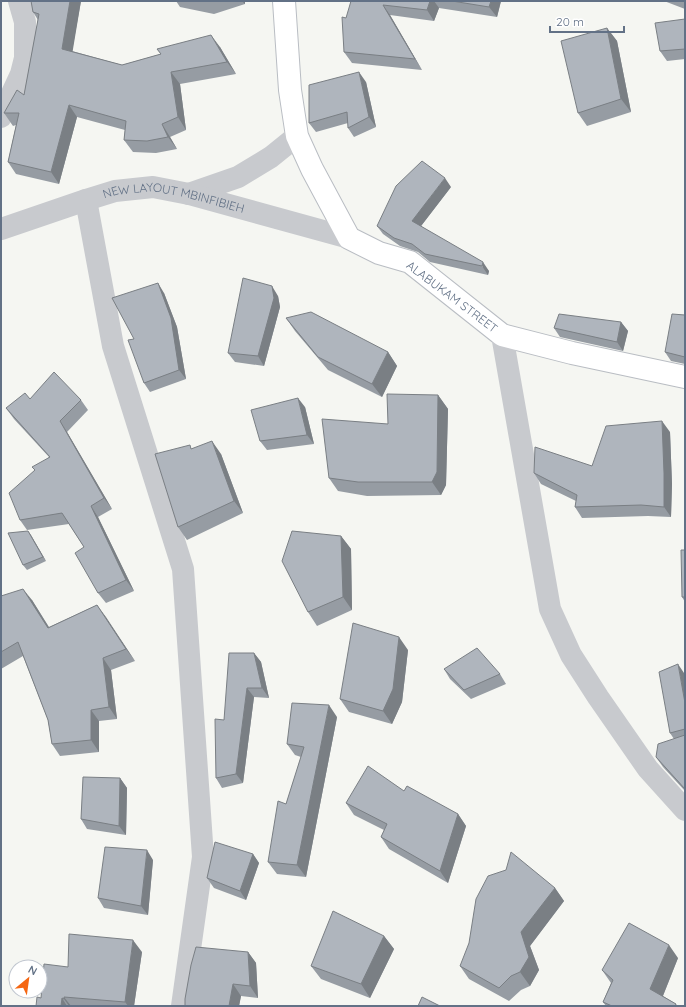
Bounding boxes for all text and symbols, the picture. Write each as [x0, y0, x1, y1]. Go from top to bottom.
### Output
scale bar [550, 8, 624, 34]
text: 20 m [556, 14, 584, 29]
street label: NEW LAYOUT MBINFIBIEH [101, 179, 246, 216]
street label: ALABUKAM STREET [404, 257, 501, 336]
north arrow [8, 959, 48, 999]
text: N [26, 962, 40, 978]

